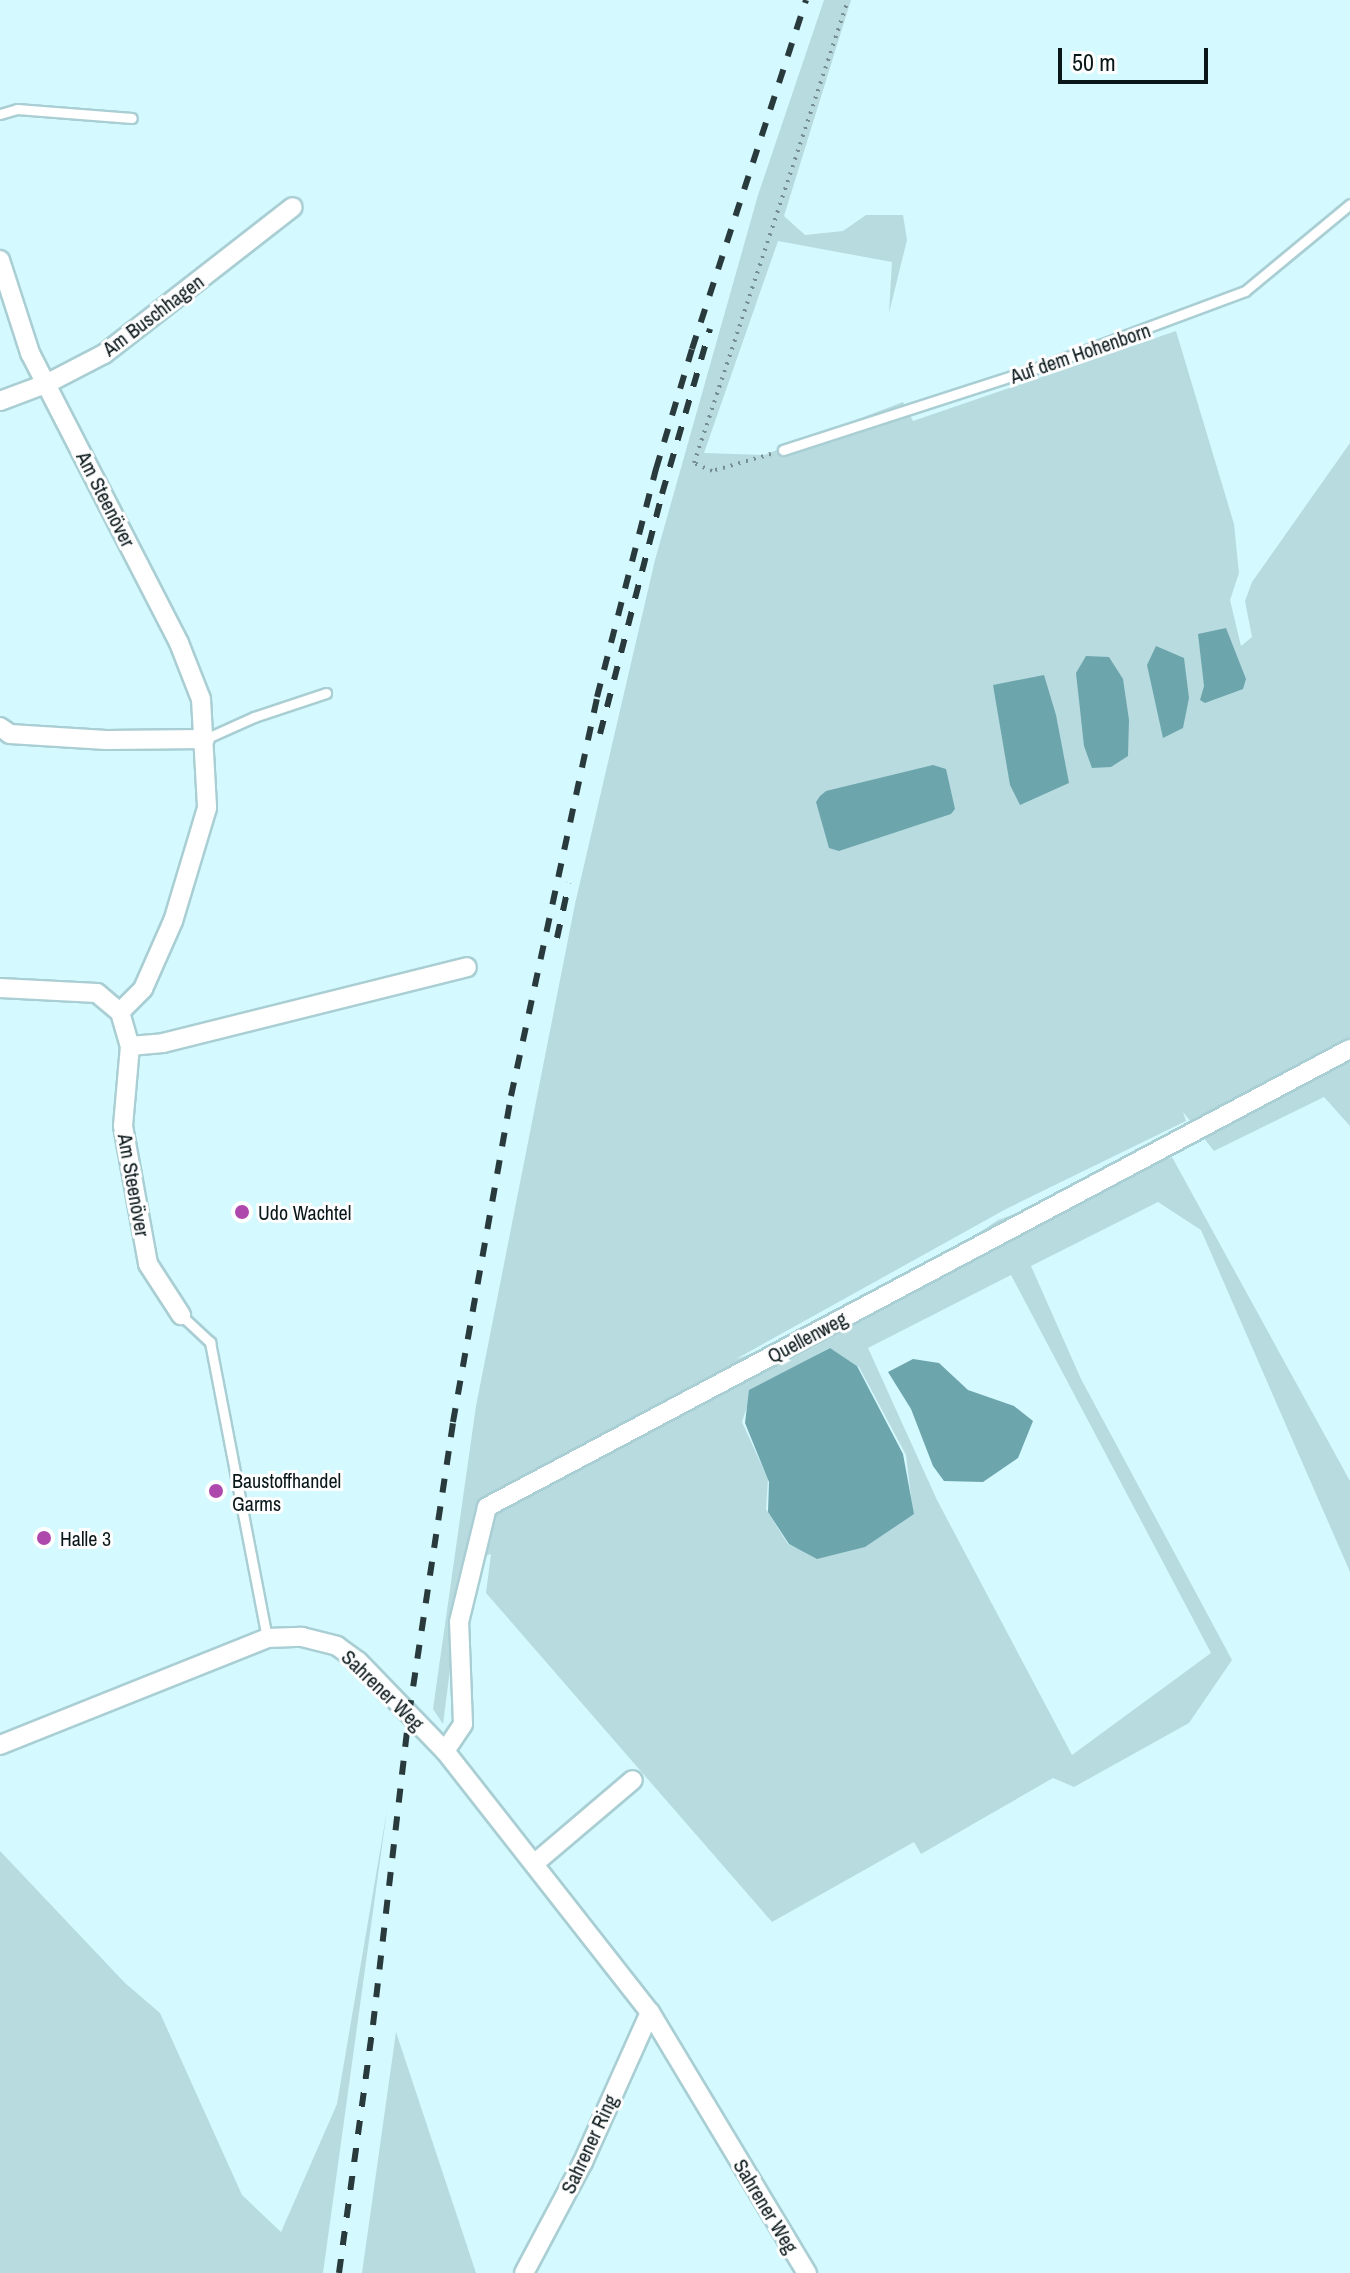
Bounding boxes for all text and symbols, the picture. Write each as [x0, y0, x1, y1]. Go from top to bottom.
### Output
scale bar [1062, 32, 1212, 82]
text: 50 m [1072, 46, 1116, 78]
street label: Am Buschhagen [98, 269, 208, 361]
street label: Auf dem Hohenborn [1007, 318, 1153, 388]
street label: Am Steenöver [72, 447, 140, 551]
street label: Am Steenöver [113, 1132, 155, 1238]
place label: Udo Wachtel [258, 1200, 351, 1224]
marker: Udo Wachtel [233, 1203, 251, 1221]
street label: Quellenweg [763, 1306, 851, 1368]
place label: Baustoffhandel Garms [232, 1468, 341, 1515]
marker: Baustoffhandel Garms [207, 1482, 225, 1500]
place label: Halle 3 [60, 1526, 111, 1550]
marker: Halle 3 [35, 1529, 53, 1547]
street label: Sahrener Weg [337, 1645, 429, 1735]
street label: Sahrener Ring [556, 2091, 622, 2197]
street label: Sahrener Weg [729, 2155, 803, 2257]

